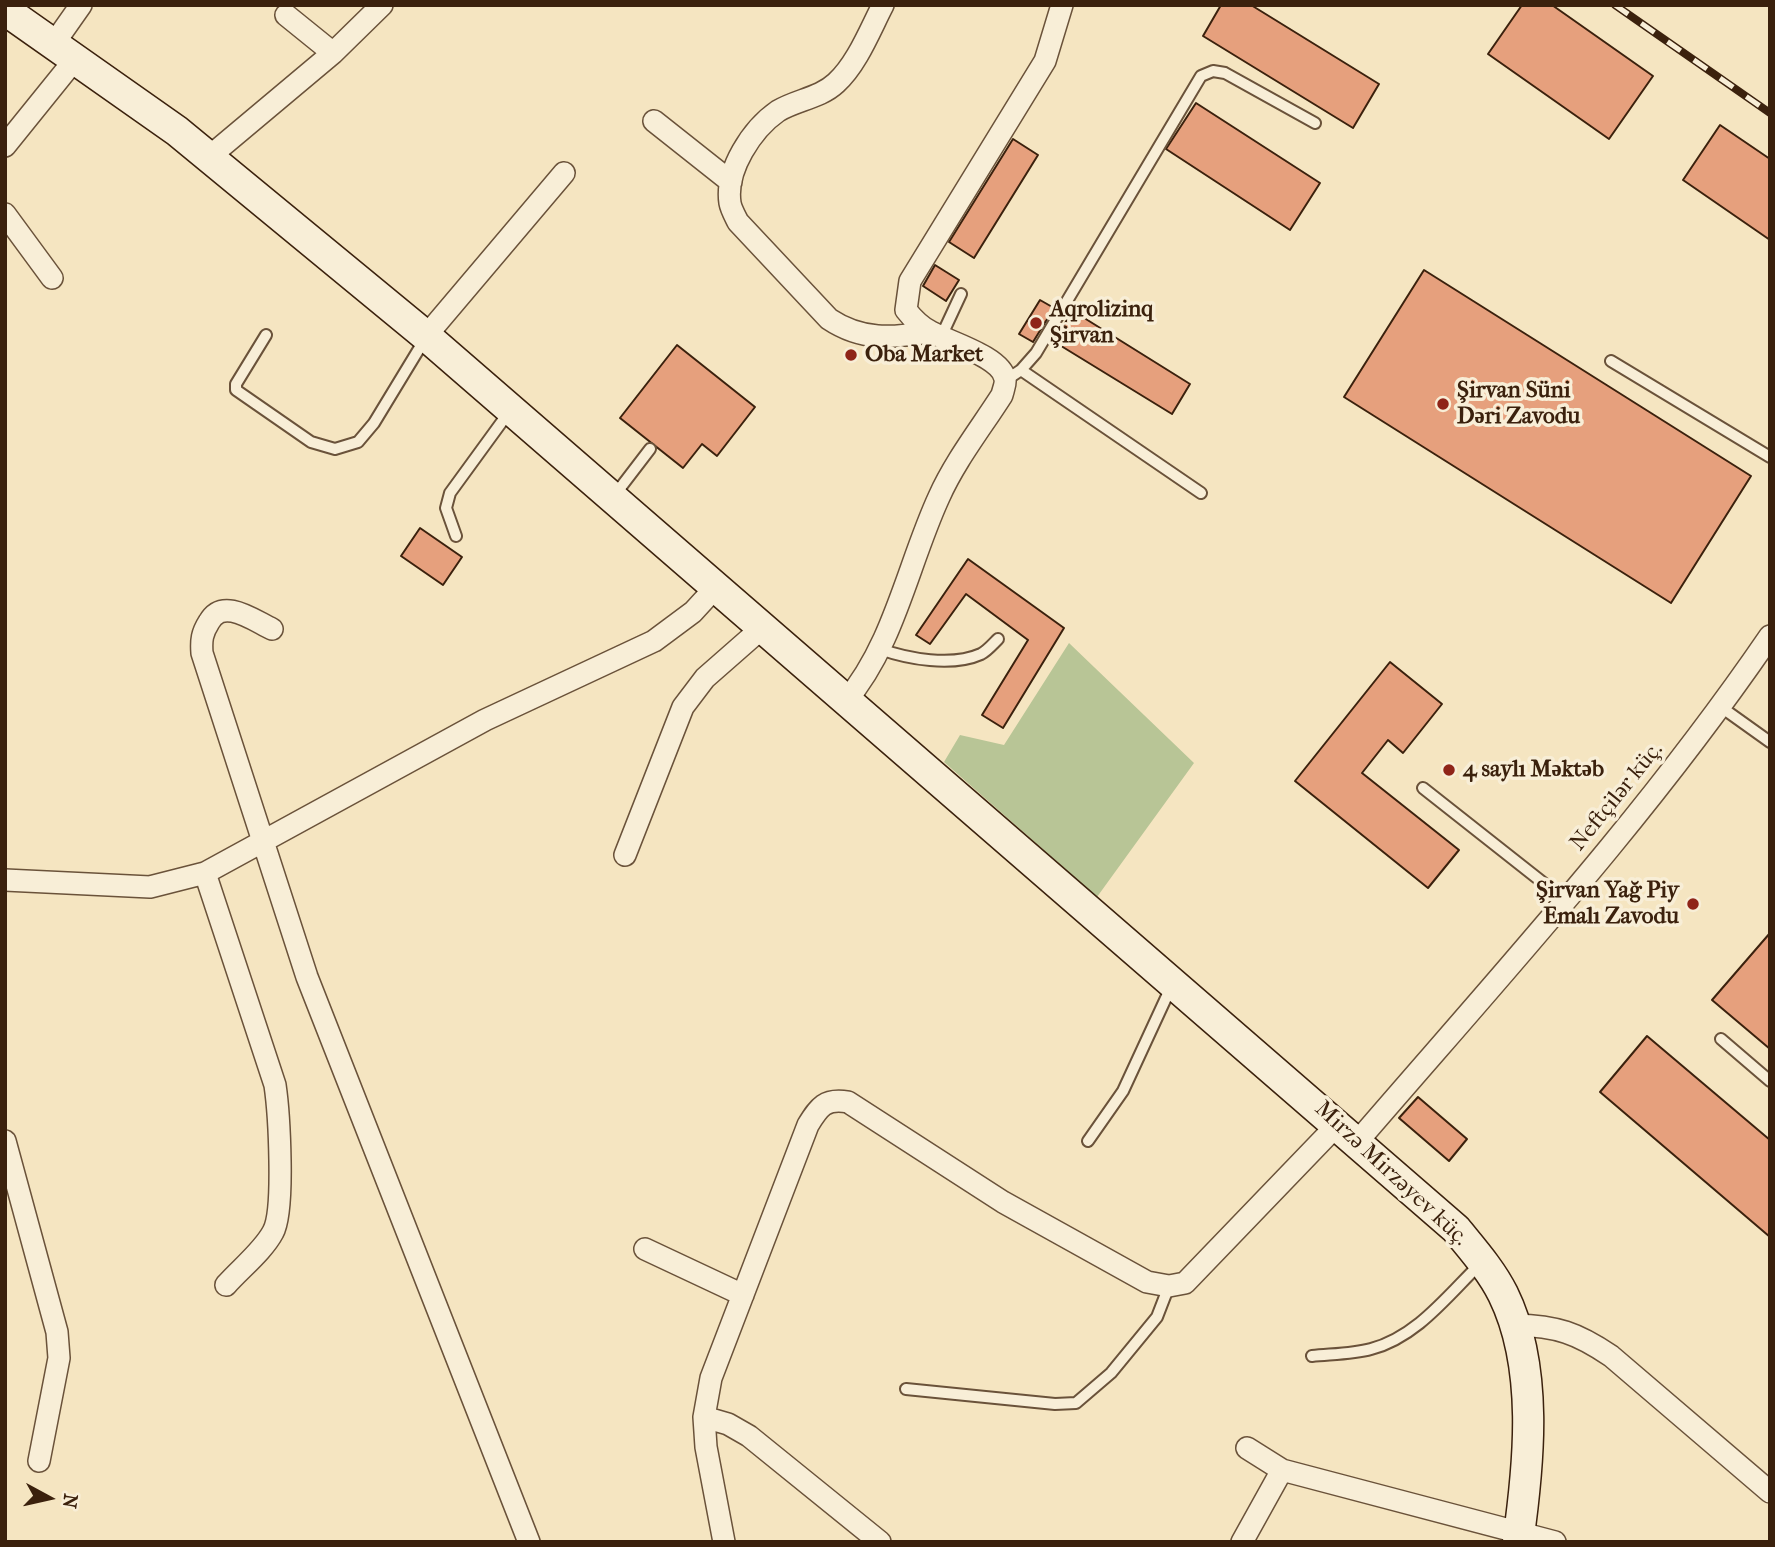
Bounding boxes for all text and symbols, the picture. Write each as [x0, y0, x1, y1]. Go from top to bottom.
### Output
place label: Aqrolizinq Şirvan [1050, 296, 1153, 350]
marker: Aqrolizinq Şirvan [1028, 315, 1044, 331]
place label: Oba Market [865, 341, 983, 369]
marker: Oba Market [843, 347, 859, 363]
place label: Şirvan Süni Dəri Zavodu [1457, 377, 1580, 431]
marker: Şirvan Süni Dəri Zavodu [1435, 396, 1451, 412]
street label: Neftçilər küç. [1565, 737, 1669, 857]
place label: 4 saylı Məktəb [1463, 756, 1604, 784]
marker: 4 saylı Məktəb [1441, 762, 1457, 778]
place label: Şirvan Yağ Piy Emalı Zavodu [1536, 877, 1679, 931]
marker: Şirvan Yağ Piy Emalı Zavodu [1685, 896, 1701, 912]
street label: Mirzə Mirzəyev küç. [1309, 1096, 1473, 1252]
north arrow [14, 1463, 84, 1533]
text: N [58, 1492, 82, 1510]

